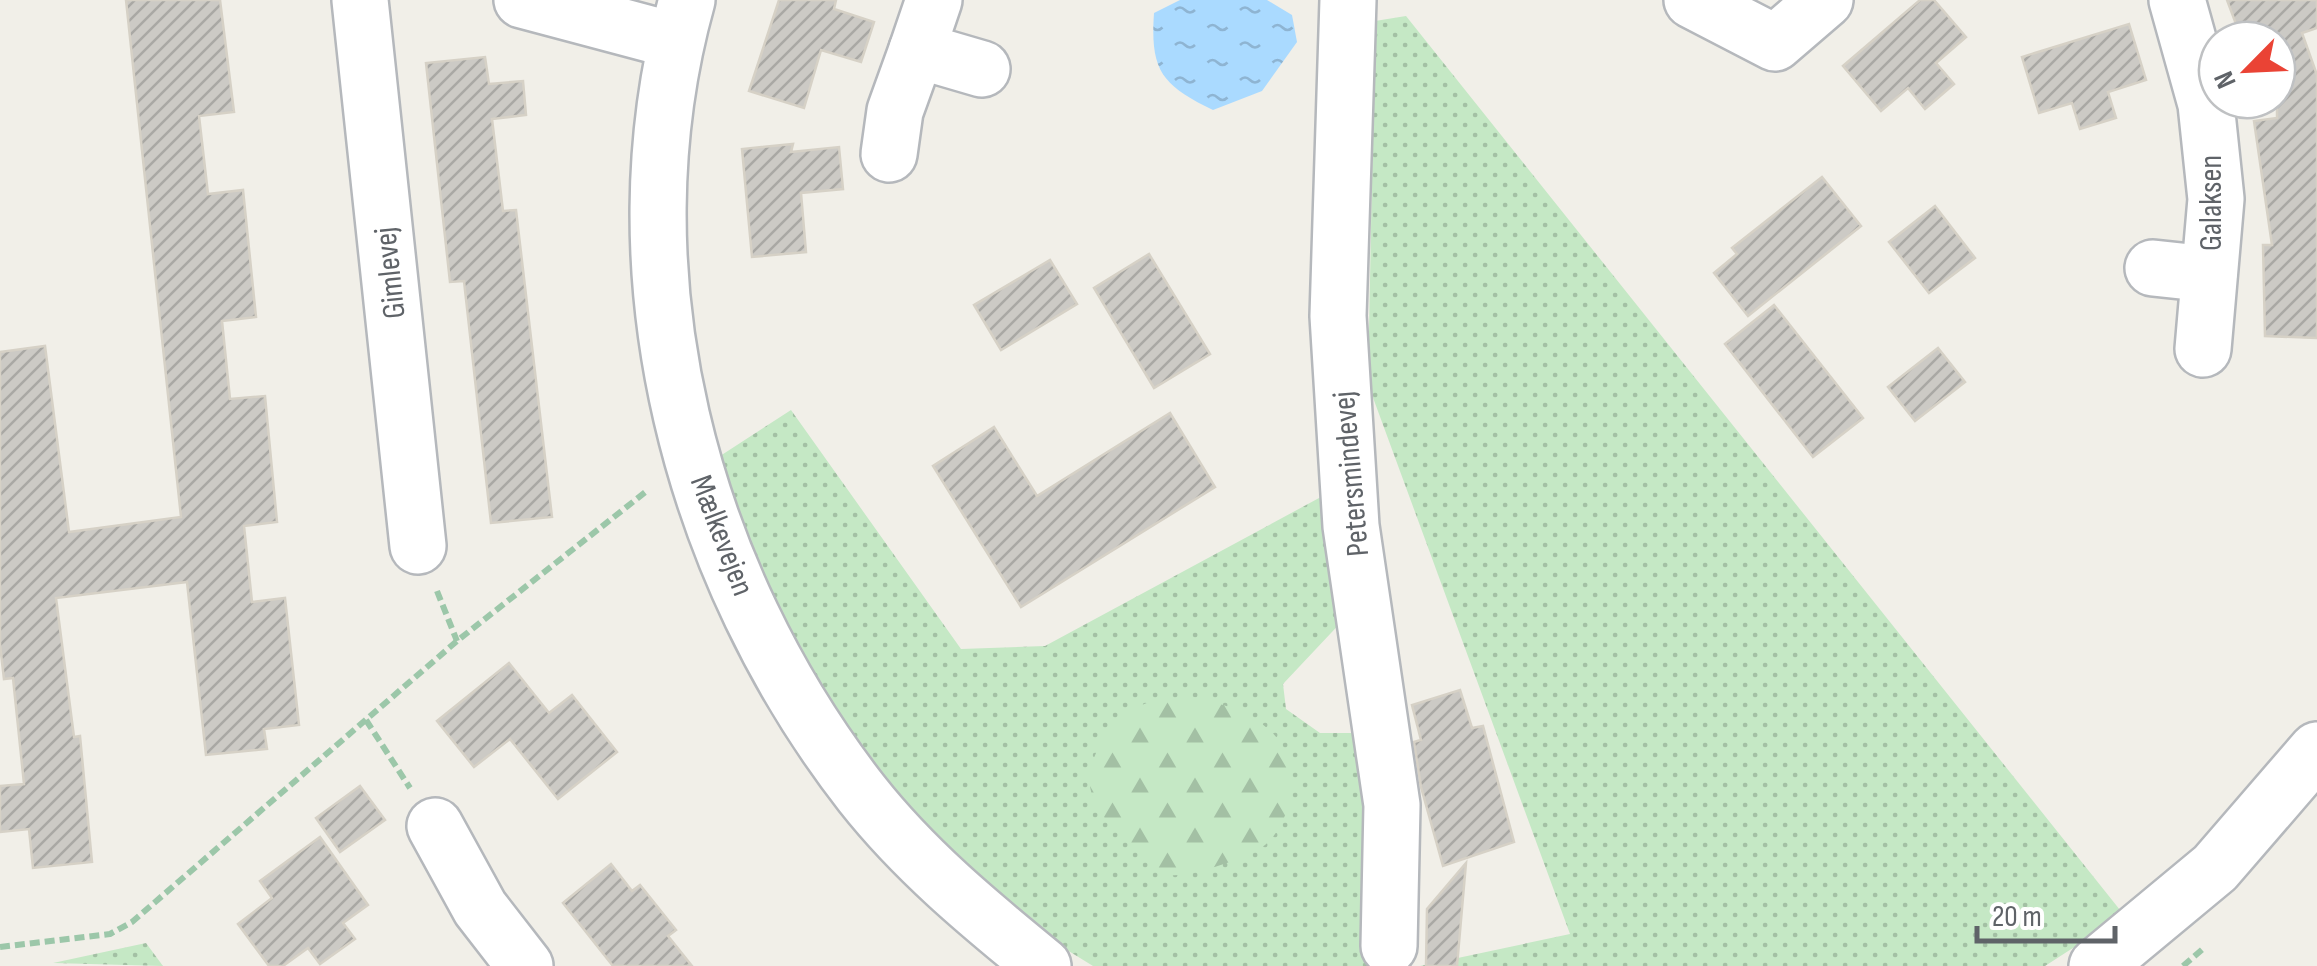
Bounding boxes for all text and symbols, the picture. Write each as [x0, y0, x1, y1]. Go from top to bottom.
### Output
north arrow [2197, 20, 2297, 120]
text: N [2207, 66, 2244, 93]
street label: Galaksen [2192, 155, 2231, 251]
street label: Gimlevej [366, 225, 415, 321]
street label: Petersmindevej [1325, 390, 1378, 558]
street label: Mælkevejen [681, 470, 762, 601]
scale bar [1977, 881, 2114, 943]
text: 20 m [1992, 899, 2042, 935]

